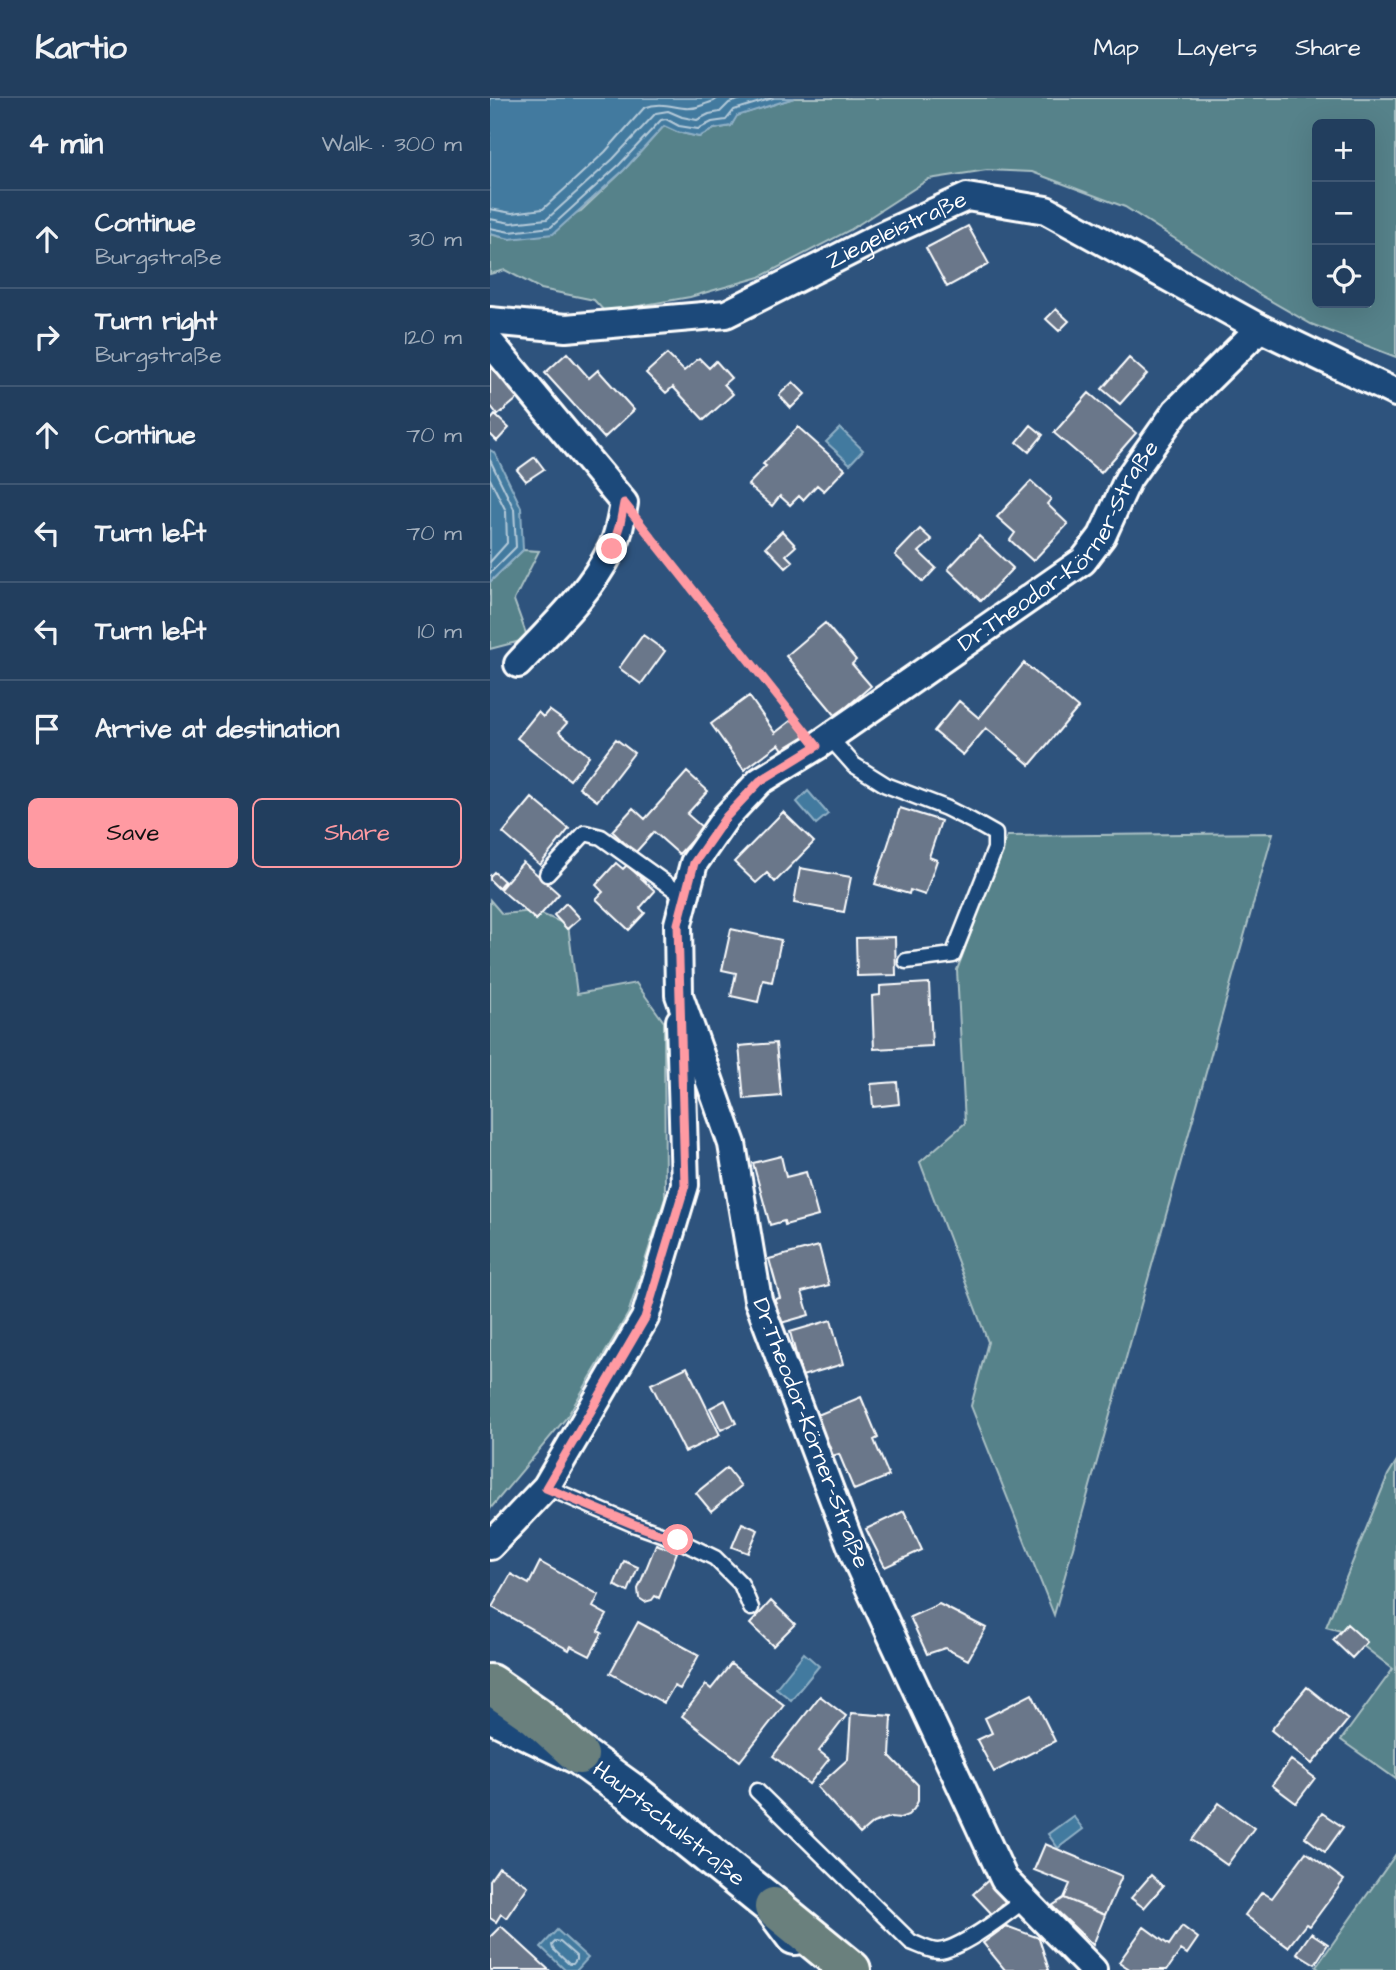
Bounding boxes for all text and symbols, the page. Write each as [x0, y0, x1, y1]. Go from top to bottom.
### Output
text: Kartio [35, 25, 127, 71]
text: Map [1094, 31, 1139, 65]
text: Layers [1177, 31, 1257, 65]
text: Share [1295, 31, 1361, 65]
map controls [1312, 119, 1375, 308]
button: + [1312, 119, 1375, 182]
text: 4 min [28, 123, 103, 165]
text: Walk · 300 m [321, 128, 462, 160]
button: − [1312, 182, 1375, 245]
street label: Ziegeleistraße [821, 183, 972, 277]
text: Continue [95, 205, 196, 241]
icon: ahead [28, 220, 66, 258]
text: 30 m [409, 223, 462, 255]
text: Burgstraße [95, 241, 222, 273]
button: locate [1312, 245, 1375, 308]
text: Turn right [95, 303, 217, 339]
icon: right [28, 318, 66, 356]
text: 120 m [404, 321, 462, 353]
text: Burgstraße [95, 339, 222, 371]
icon: ahead [28, 416, 66, 454]
text: Continue [95, 417, 196, 453]
text: 70 m [406, 419, 462, 451]
street label: Dr.Theodor-Körner-Straße [951, 434, 1166, 659]
icon: left [28, 514, 66, 552]
text: Turn left [95, 515, 206, 551]
text: 70 m [406, 517, 462, 549]
route end [596, 533, 627, 564]
icon: left [28, 612, 66, 650]
text: Turn left [95, 613, 206, 649]
text: 10 m [417, 615, 462, 647]
icon: arrive [28, 710, 66, 748]
text: Arrive at destination [95, 711, 340, 747]
button: Save [28, 798, 238, 868]
button: Share [252, 798, 462, 868]
street label: Dr.Theodor-Körner-Straße [745, 1293, 877, 1573]
route start [662, 1524, 693, 1555]
street label: Hauptschulstraße [586, 1754, 752, 1894]

